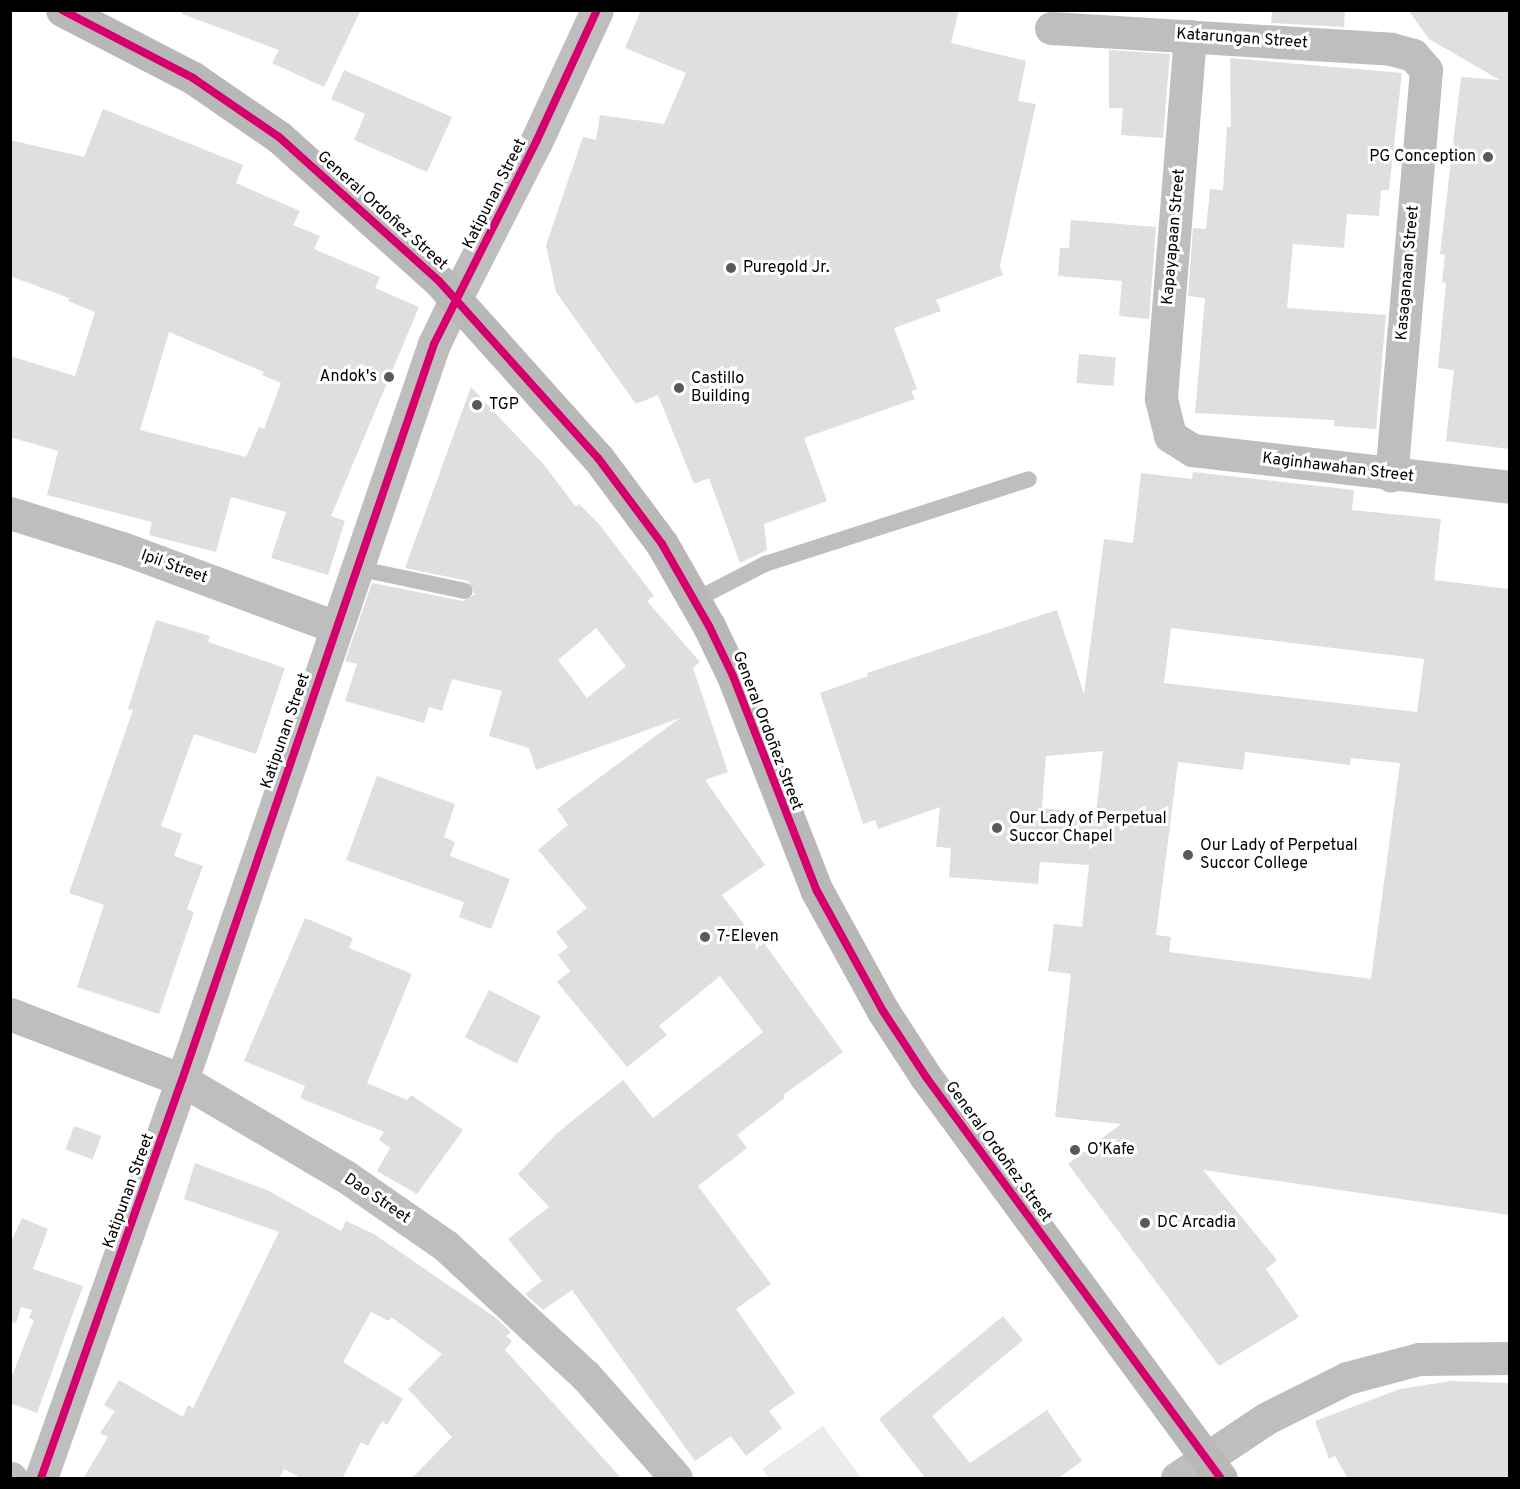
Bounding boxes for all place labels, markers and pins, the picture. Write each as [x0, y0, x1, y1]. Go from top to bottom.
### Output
place label: PG Conception [1369, 147, 1476, 167]
marker: PG Conception [1481, 150, 1495, 164]
place label: Puregold Jr. [743, 258, 830, 278]
marker: Puregold Jr. [724, 261, 738, 275]
place label: Andok's [320, 367, 377, 387]
place label: Castillo Building [691, 369, 750, 407]
marker: Andok's [382, 370, 396, 384]
marker: Castillo Building [672, 381, 686, 395]
place label: TGP [489, 395, 519, 415]
marker: TGP [470, 398, 484, 412]
place label: Our Lady of Perpetual Succor Chapel [1009, 809, 1167, 847]
marker: Our Lady of Perpetual Succor Chapel [990, 821, 1004, 835]
place label: Our Lady of Perpetual Succor College [1200, 836, 1358, 874]
marker: Our Lady of Perpetual Succor College [1181, 848, 1195, 862]
place label: 7-Eleven [717, 927, 779, 947]
marker: 7-Eleven [698, 930, 712, 944]
place label: O’Kafe [1087, 1140, 1135, 1160]
marker: O’Kafe [1068, 1143, 1082, 1157]
place label: DC Arcadia [1157, 1213, 1237, 1233]
marker: DC Arcadia [1138, 1216, 1152, 1230]

